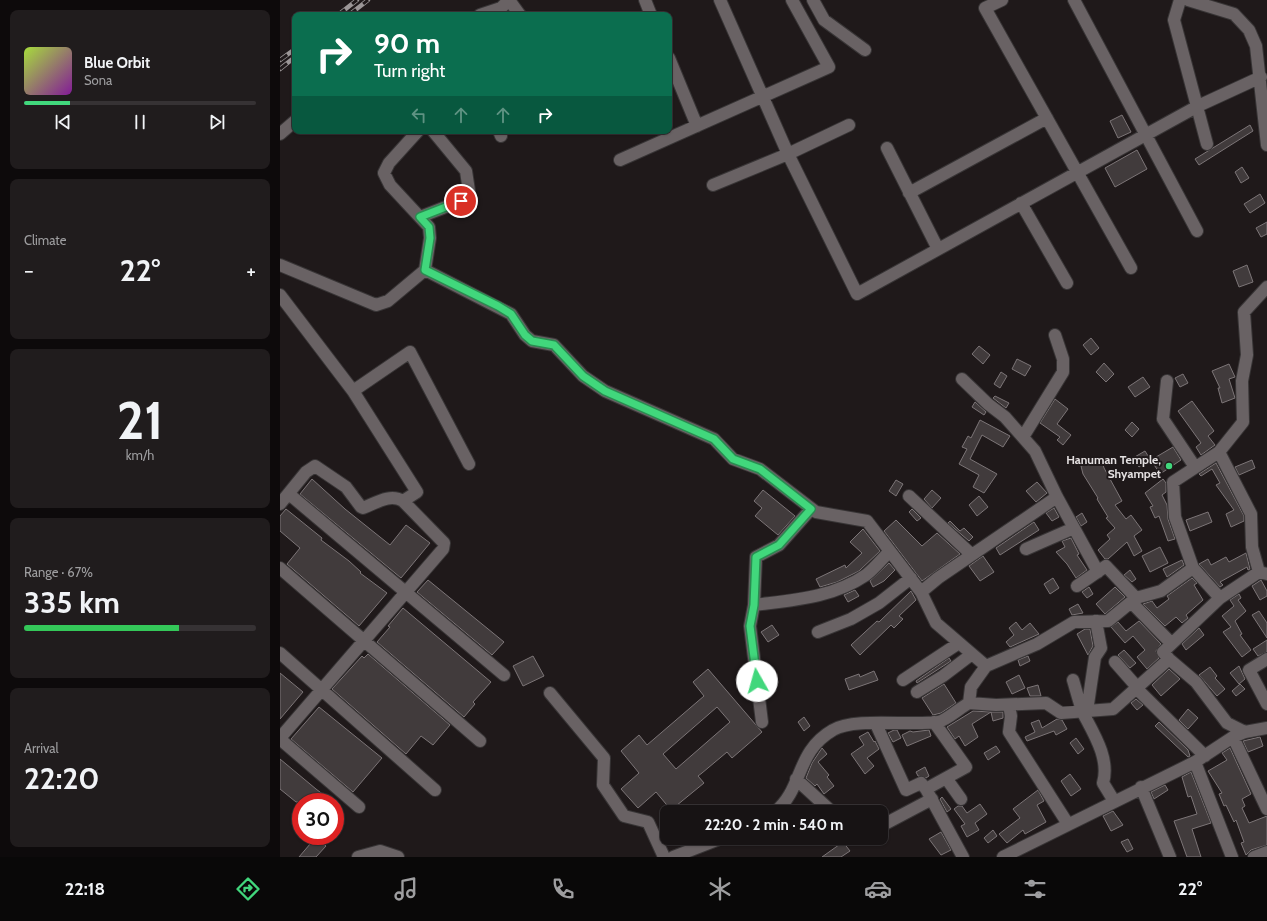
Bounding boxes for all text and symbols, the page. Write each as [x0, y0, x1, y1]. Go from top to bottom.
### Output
text: 90 m [374, 26, 440, 60]
icon: right [308, 28, 360, 80]
text: Blue Orbit [84, 54, 150, 72]
text: Turn right [374, 60, 445, 82]
text: Sona [84, 72, 112, 88]
icon: left [408, 104, 430, 126]
icon: ahead [450, 104, 472, 126]
icon: ahead [492, 104, 514, 126]
icon: right [534, 104, 556, 126]
icon: previous [52, 111, 74, 133]
icon: pause [129, 111, 151, 133]
icon: next [206, 111, 228, 133]
pin [444, 184, 478, 218]
icon: arrive [450, 190, 472, 212]
text: Climate [24, 232, 66, 248]
text: 22° [120, 252, 160, 289]
text: − [24, 257, 34, 284]
text: + [246, 257, 256, 284]
text: 21 [117, 389, 163, 452]
text: km/h [126, 447, 154, 463]
place label: Hanuman Temple, Shyampet [1066, 452, 1161, 481]
marker: Hanuman Temple, Shyampet [1164, 461, 1174, 471]
text: Range · 67% [24, 564, 93, 580]
text: 335 km [24, 584, 120, 621]
position arrow [736, 660, 778, 702]
text: Arrival [24, 740, 59, 756]
text: 22:20 [24, 760, 99, 797]
speed limit sign: 30 [292, 793, 344, 845]
text: 22:20 · 2 min · 540 m [705, 816, 843, 834]
icon: directions [234, 875, 262, 903]
icon: music [392, 875, 420, 903]
icon: phone [549, 875, 577, 903]
icon: climate [706, 875, 734, 903]
icon: car [864, 875, 892, 903]
icon: filters [1021, 875, 1049, 903]
text: 22:18 [65, 878, 105, 900]
text: 22° [1178, 878, 1202, 900]

